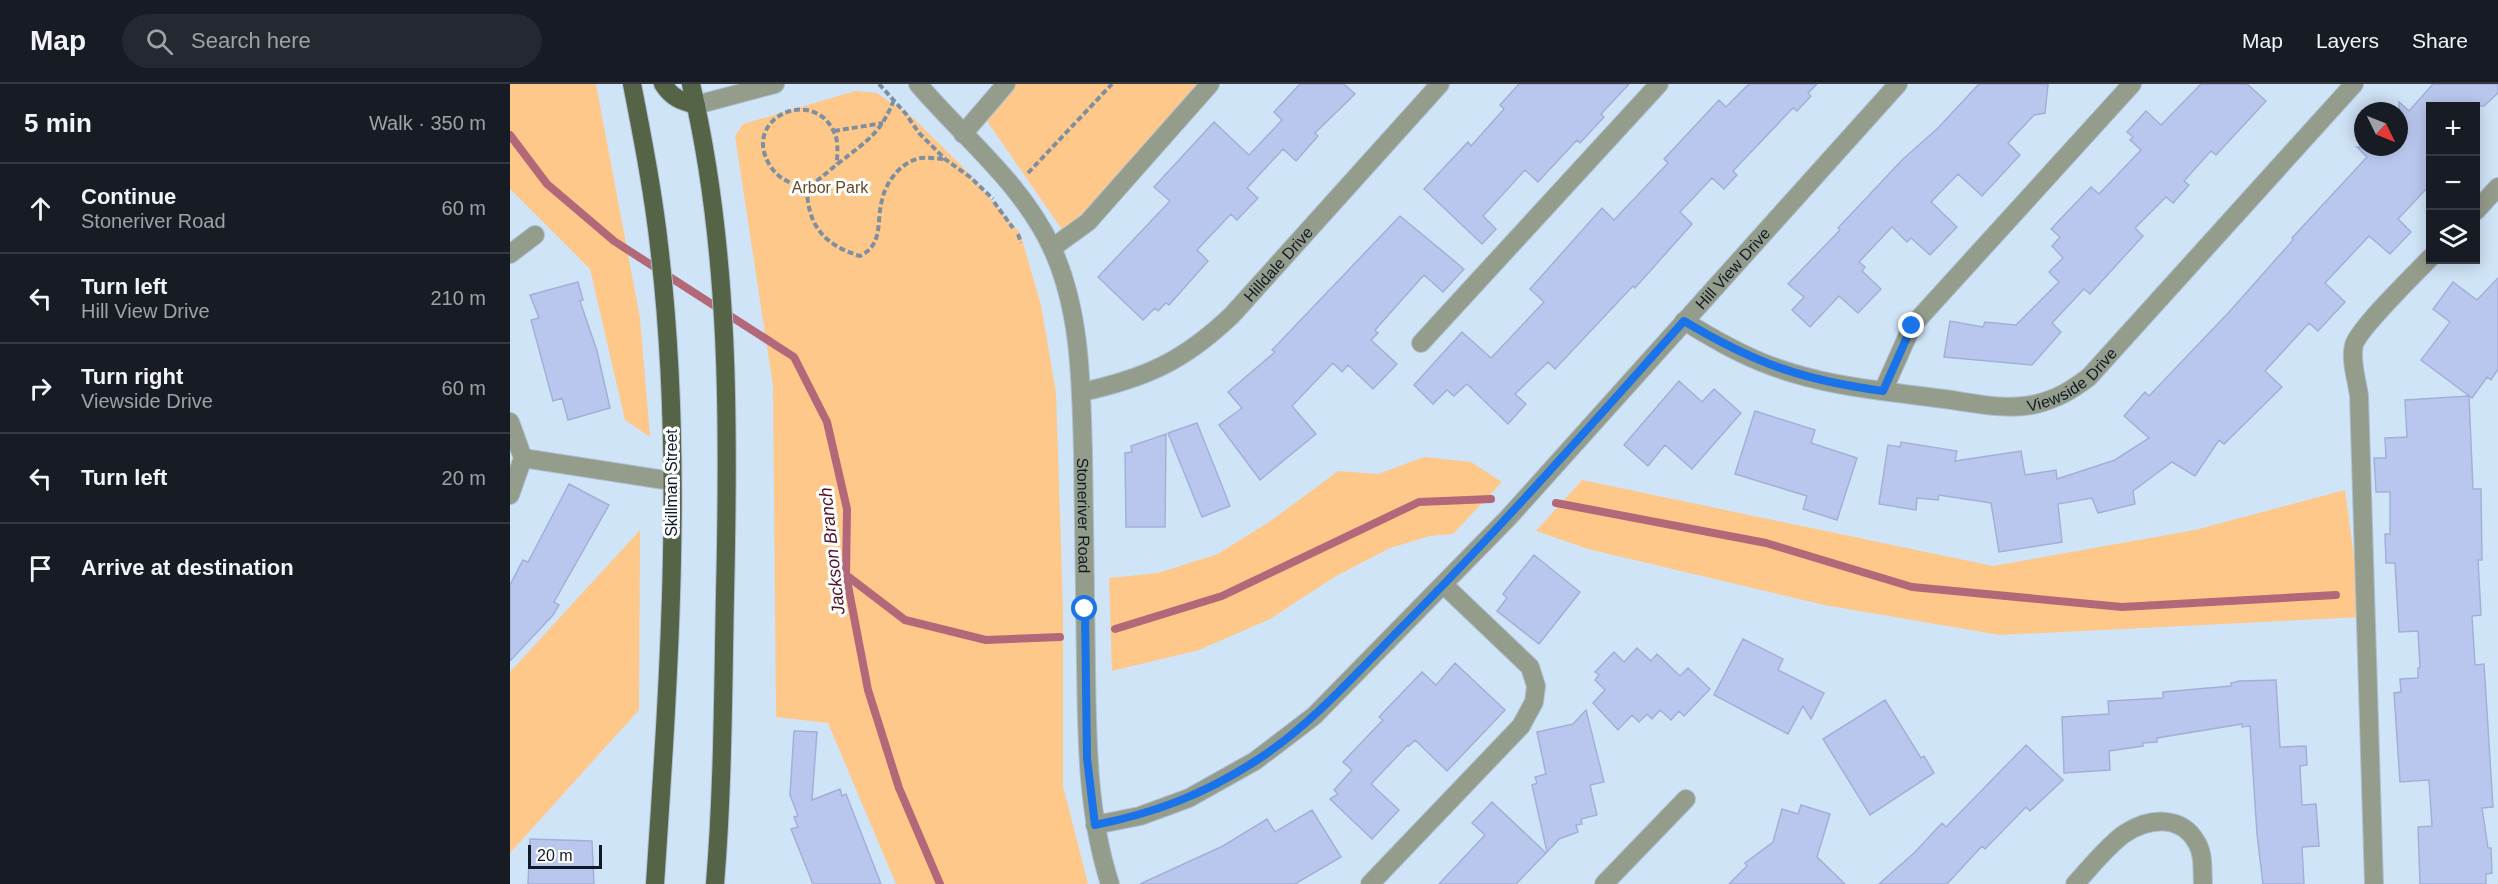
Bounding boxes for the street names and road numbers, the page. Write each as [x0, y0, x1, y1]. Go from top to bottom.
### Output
street label: Hilldale Drive [1240, 223, 1316, 305]
street label: Hill View Drive [1692, 225, 1774, 312]
street label: Viewside Drive [2026, 344, 2120, 415]
street label: Skillman Street [663, 429, 680, 537]
street label: Stoneriver Road [1074, 458, 1093, 573]

